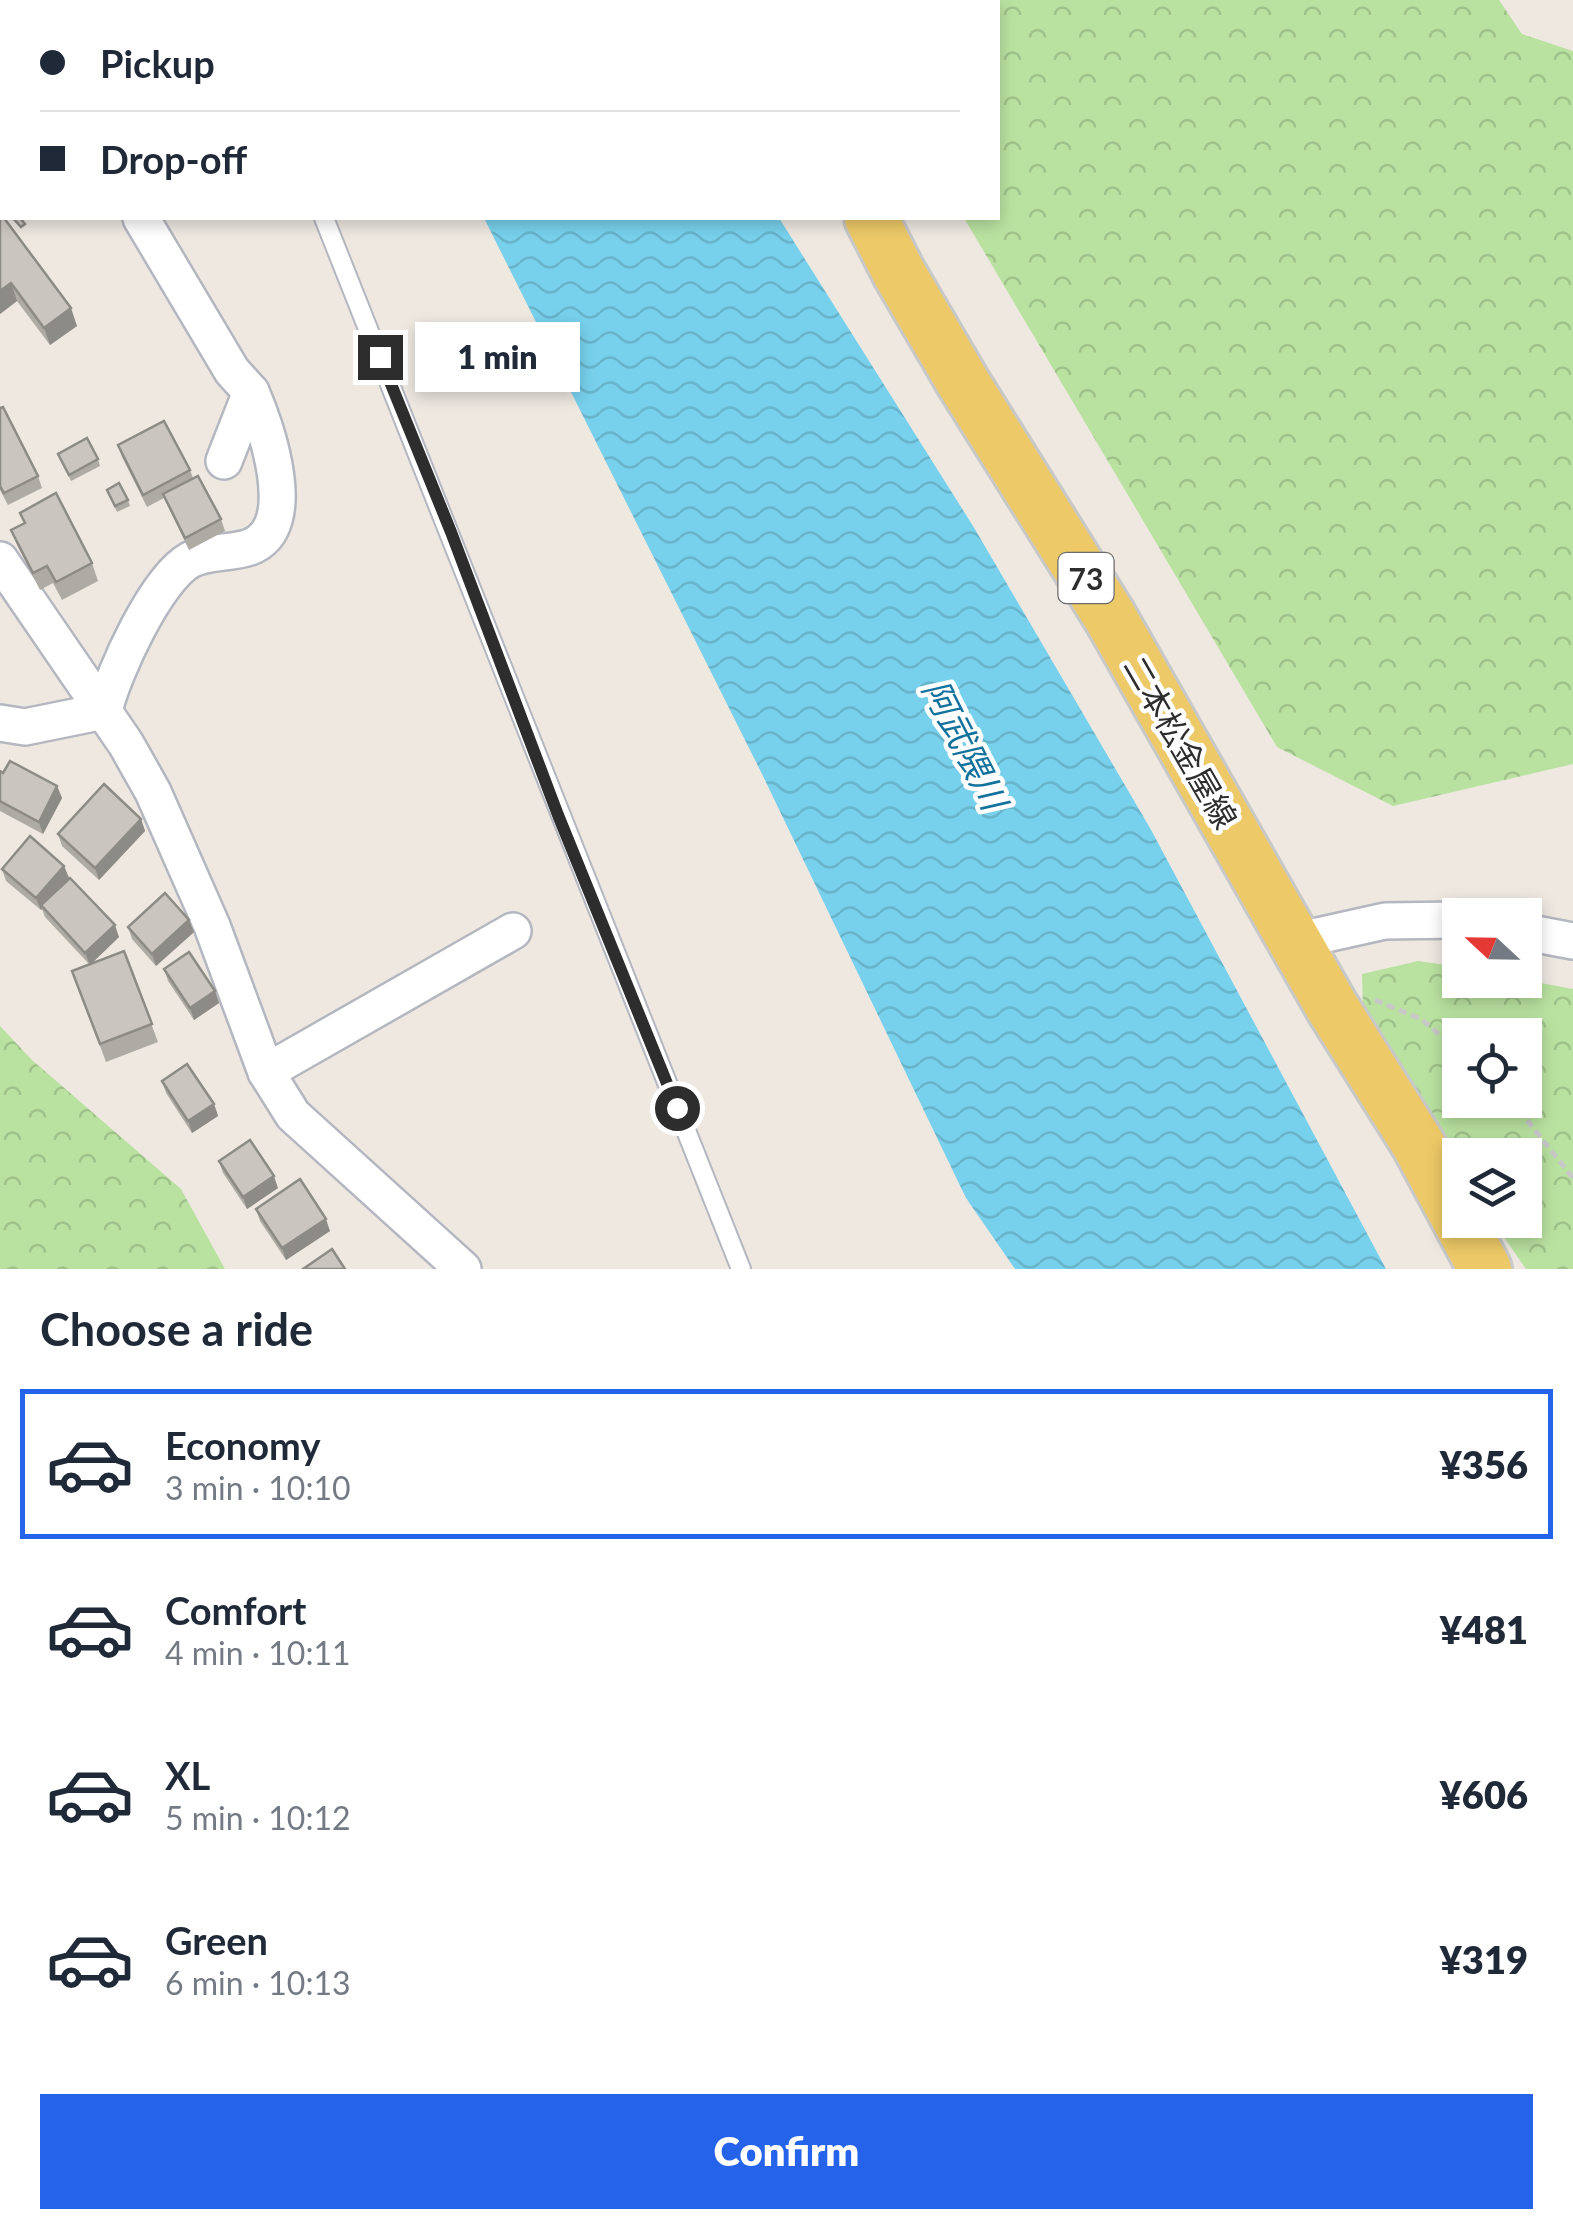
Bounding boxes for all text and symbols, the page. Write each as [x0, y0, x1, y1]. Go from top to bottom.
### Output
text: Pickup [100, 40, 215, 86]
text: Drop-off [100, 136, 247, 182]
callout: 1 min [415, 322, 580, 392]
route end [358, 335, 403, 380]
text: 1 min [458, 337, 537, 376]
road number: 73 [1058, 553, 1114, 603]
street label: 二本松金屋線 [1116, 649, 1246, 835]
water label: 阿武隈川 [916, 672, 1018, 819]
north arrow [1442, 898, 1542, 998]
map controls [1442, 898, 1542, 1238]
button: locate [1442, 1018, 1542, 1118]
route start [655, 1086, 700, 1131]
button: layers [1442, 1138, 1542, 1238]
text: Choose a ride [40, 1302, 313, 1356]
icon: car [45, 1419, 135, 1509]
text: Economy [165, 1422, 320, 1468]
text: ¥356 [1440, 1441, 1528, 1487]
text: 3 min · 10:10 [165, 1468, 351, 1507]
icon: car [45, 1584, 135, 1674]
text: Comfort [165, 1587, 306, 1633]
text: ¥481 [1440, 1606, 1528, 1652]
text: 4 min · 10:11 [165, 1633, 351, 1672]
icon: car [45, 1749, 135, 1839]
text: XL [165, 1752, 210, 1798]
text: ¥606 [1440, 1771, 1528, 1817]
text: 5 min · 10:12 [165, 1798, 351, 1837]
icon: car [45, 1914, 135, 2004]
text: Green [165, 1917, 268, 1963]
text: ¥319 [1440, 1936, 1528, 1982]
text: 6 min · 10:13 [165, 1963, 351, 2002]
button: Confirm [40, 2094, 1533, 2209]

